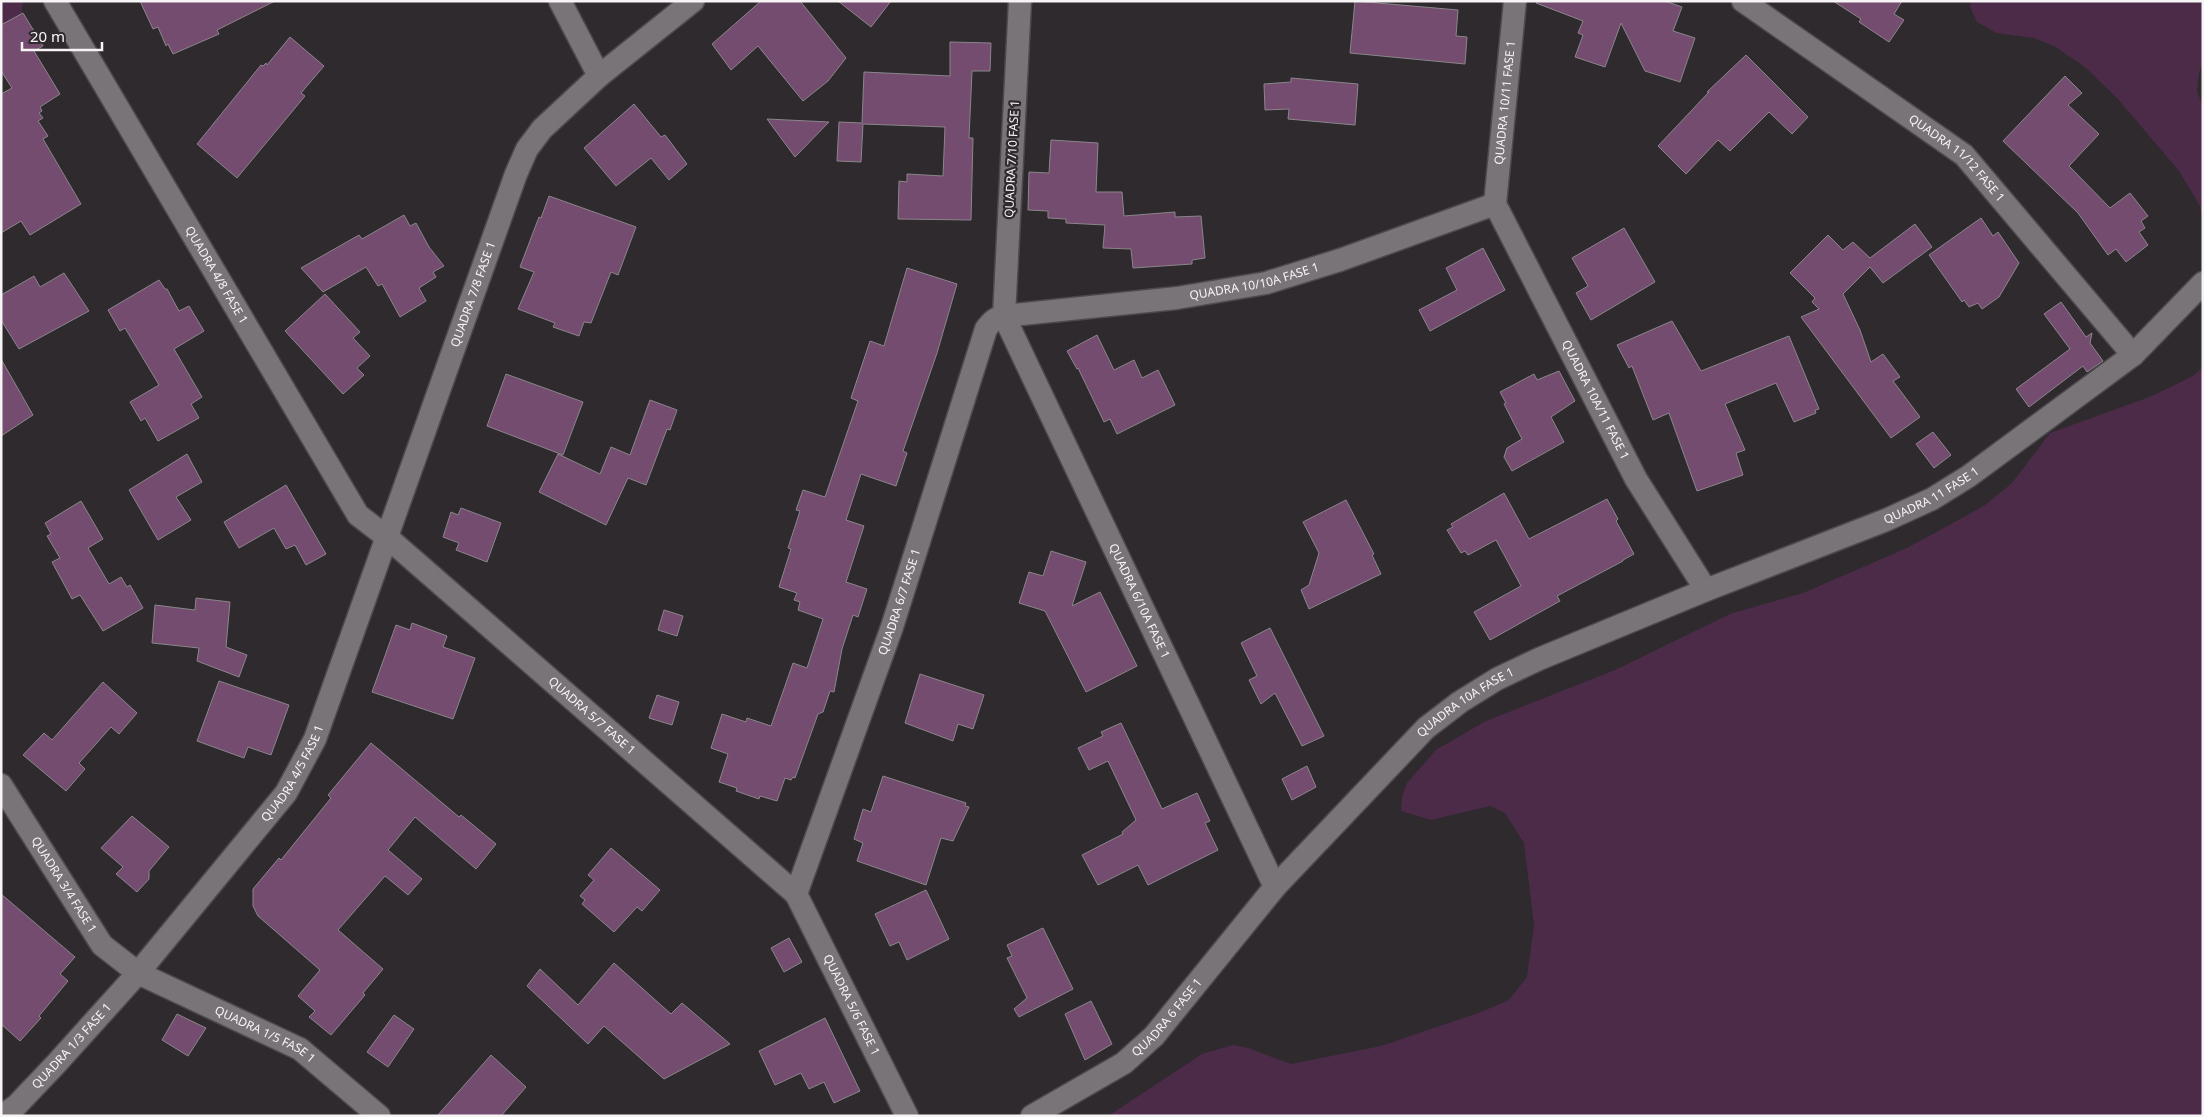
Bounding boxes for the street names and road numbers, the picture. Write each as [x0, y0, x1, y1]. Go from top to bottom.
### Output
street label: QUADRA 10/11 FASE 1 [1490, 40, 1519, 165]
street label: QUADRA 7/10 FASE 1 [1000, 100, 1023, 218]
street label: QUADRA 11/12 FASE 1 [1905, 110, 2009, 205]
street label: QUADRA 4/8 FASE 1 [181, 223, 252, 327]
street label: QUADRA 7/8 FASE 1 [446, 239, 499, 349]
street label: QUADRA 10/10A FASE 1 [1188, 258, 1321, 304]
street label: QUADRA 10A/11 FASE 1 [1558, 337, 1634, 462]
street label: QUADRA 11 FASE 1 [1881, 462, 1982, 528]
street label: QUADRA 6/10A FASE 1 [1105, 541, 1174, 661]
street label: QUADRA 6/7 FASE 1 [874, 546, 924, 657]
street label: QUADRA 10A FASE 1 [1413, 663, 1517, 741]
street label: QUADRA 5/7 FASE 1 [545, 673, 640, 758]
street label: QUADRA 4/5 FASE 1 [257, 722, 327, 825]
street label: QUADRA 3/4 FASE 1 [28, 833, 101, 936]
street label: QUADRA 5/6 FASE 1 [819, 951, 884, 1058]
street label: QUADRA 6 FASE 1 [1128, 974, 1206, 1060]
street label: QUADRA 1/3 FASE 1 [28, 999, 115, 1092]
street label: QUADRA 1/5 FASE 1 [212, 1001, 319, 1067]

